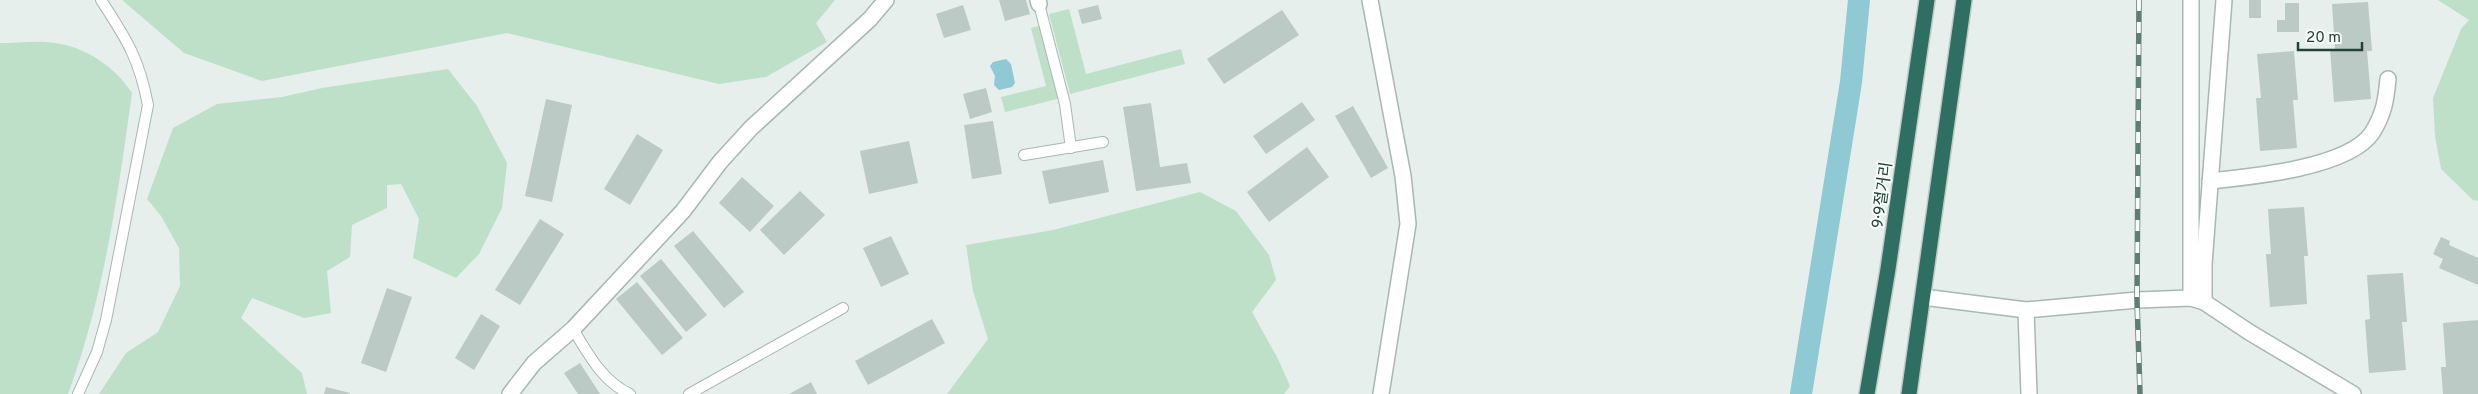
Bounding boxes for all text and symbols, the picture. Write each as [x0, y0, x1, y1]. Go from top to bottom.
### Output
scale bar [2298, 20, 2362, 52]
text: 20 m [2306, 29, 2341, 48]
street label: 9·9절거리 [1868, 161, 1898, 230]

